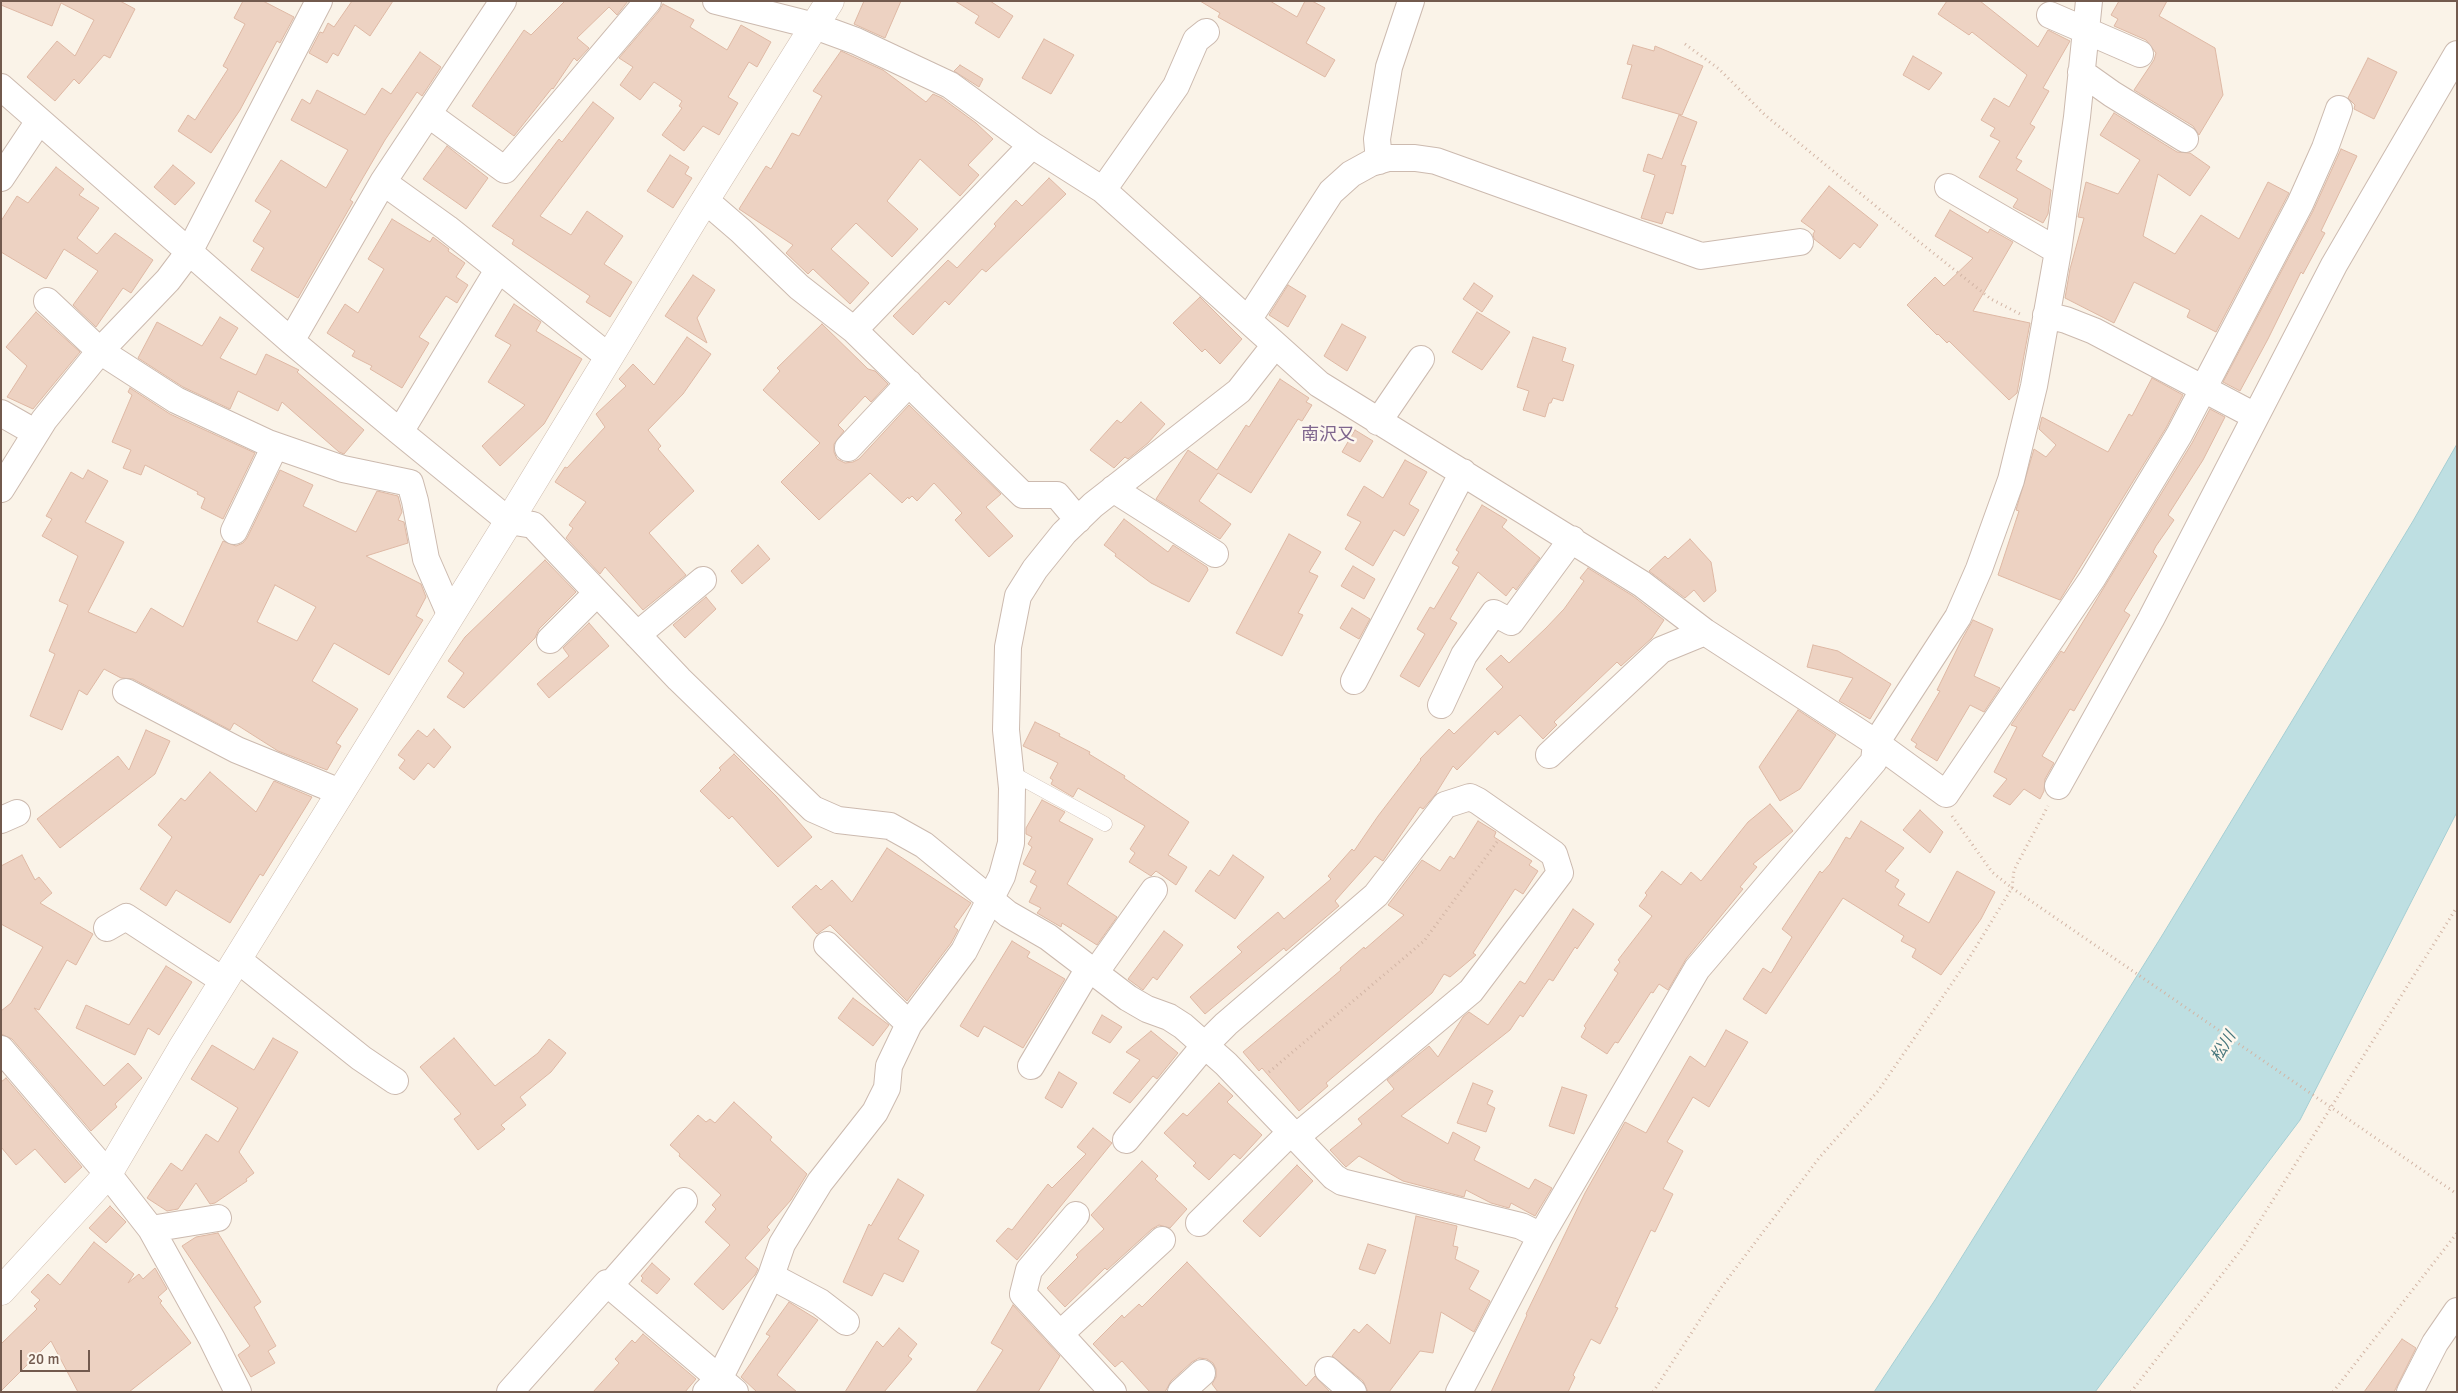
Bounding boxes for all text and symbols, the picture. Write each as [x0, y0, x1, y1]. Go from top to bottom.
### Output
district label: 南沢又 [1301, 424, 1355, 446]
water label: 松川 [2208, 1028, 2240, 1066]
scale bar [22, 1340, 92, 1372]
text: 20 m [28, 1350, 59, 1368]

